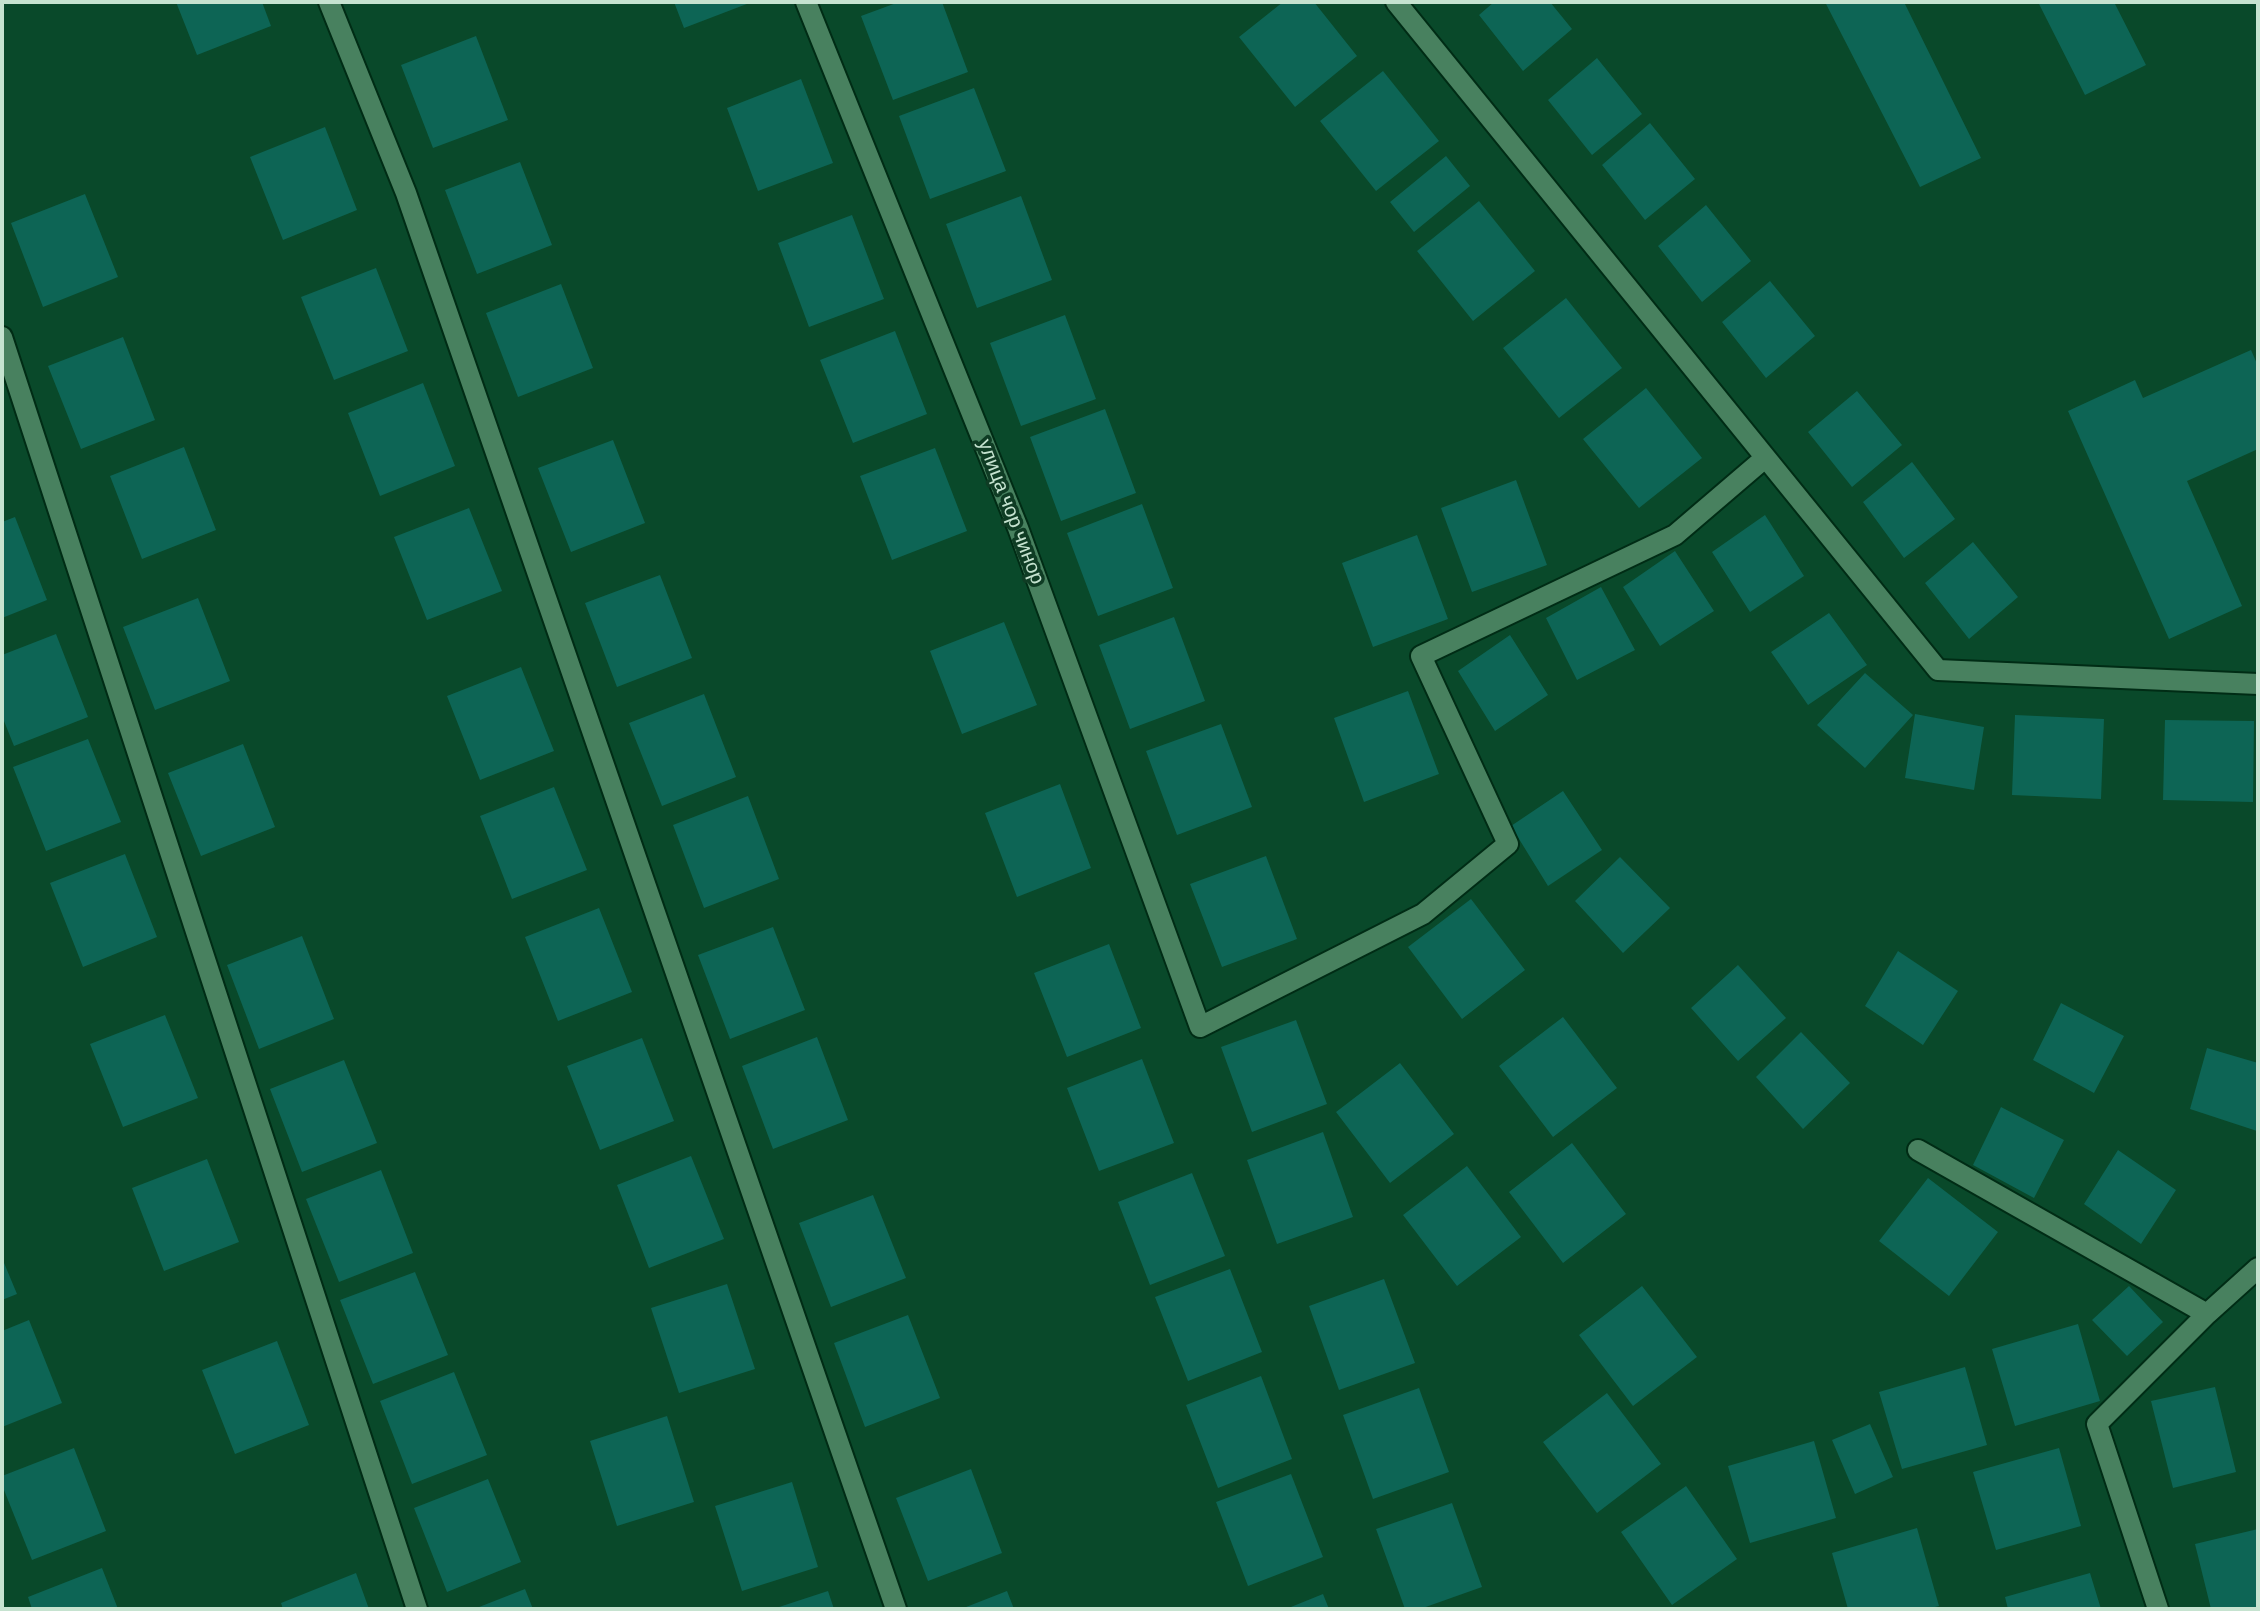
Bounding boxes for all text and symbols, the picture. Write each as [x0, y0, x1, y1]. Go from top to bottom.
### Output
street label: улица чор чинор [971, 436, 1049, 588]

